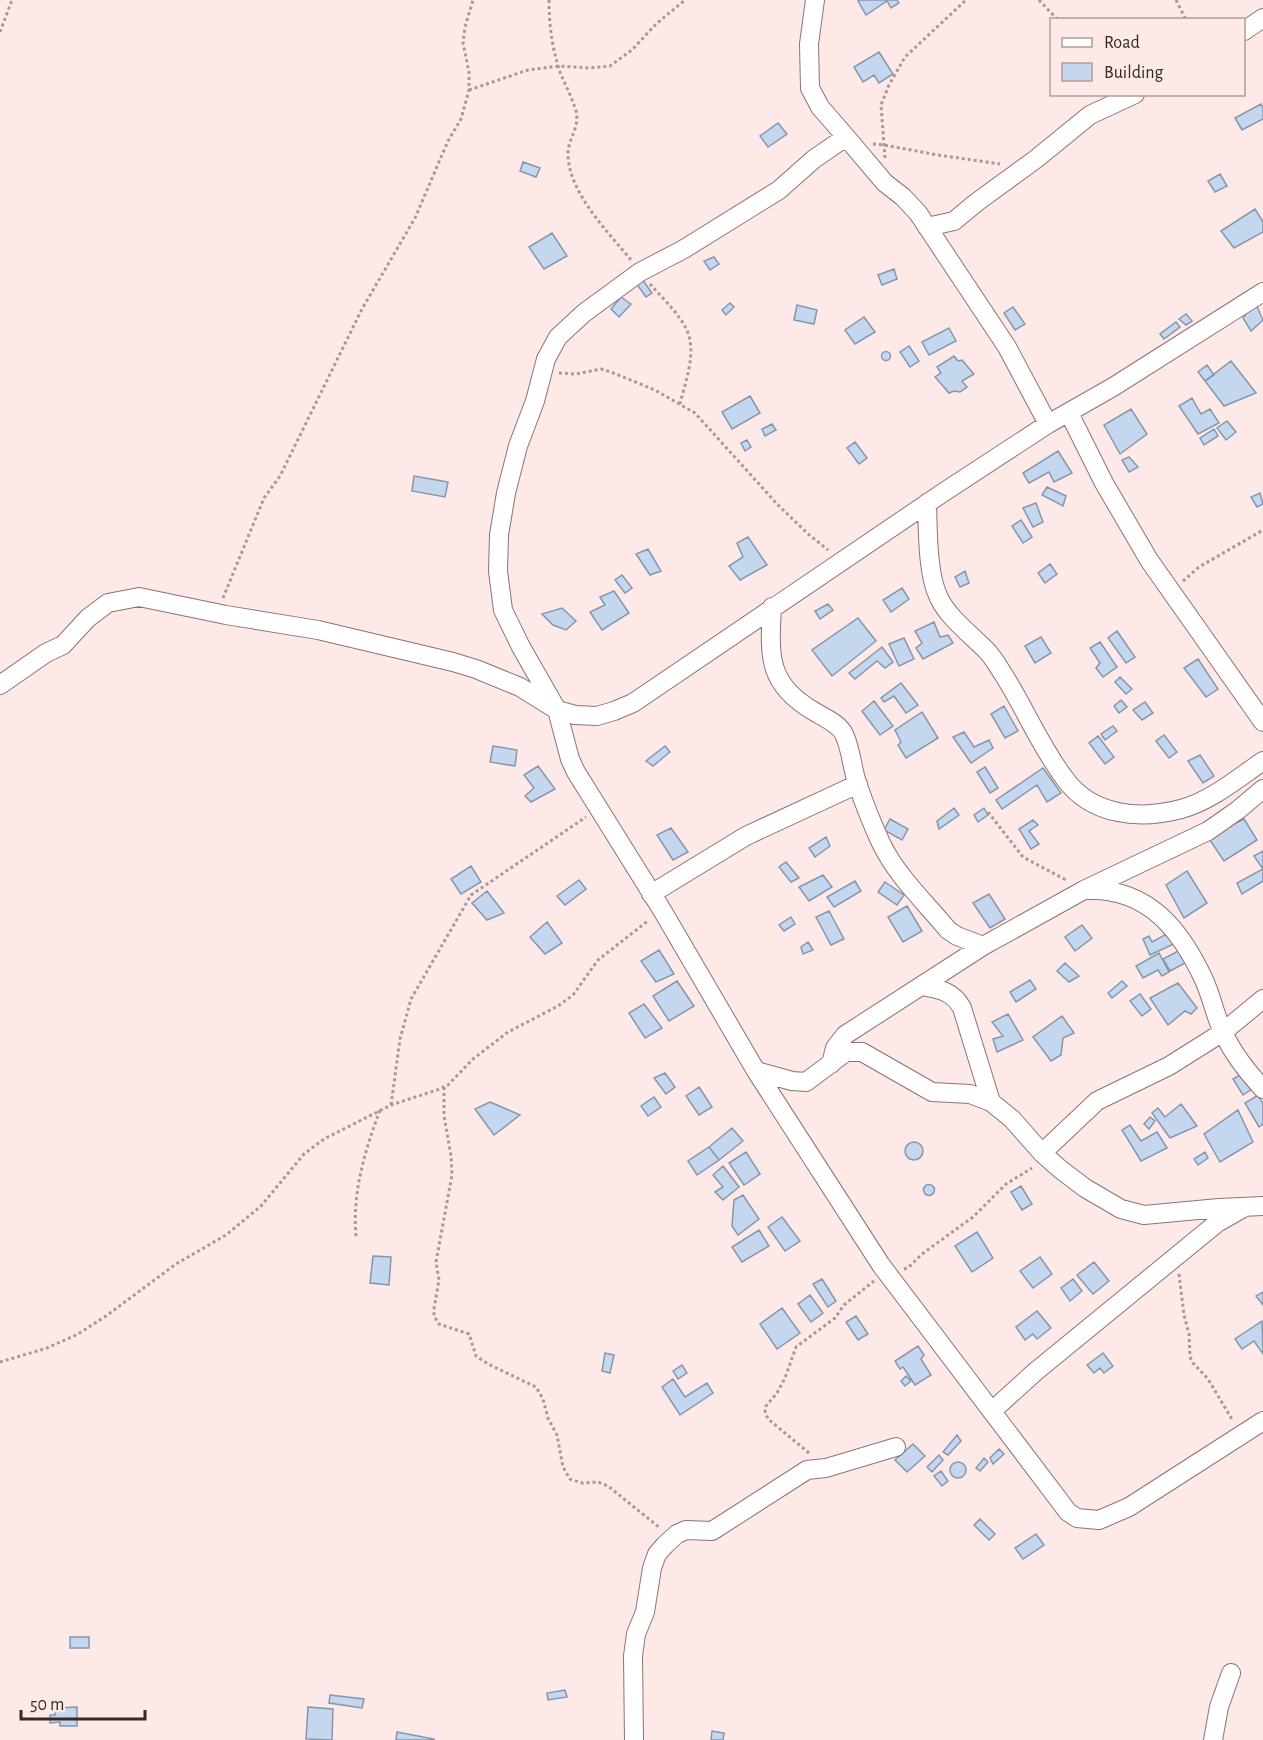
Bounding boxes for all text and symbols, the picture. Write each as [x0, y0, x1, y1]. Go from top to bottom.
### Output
legend [1050, 18, 1245, 96]
text: Road [1104, 34, 1140, 52]
text: Building [1104, 64, 1164, 82]
scale bar [21, 1683, 146, 1721]
text: 50 m [30, 1696, 64, 1714]

